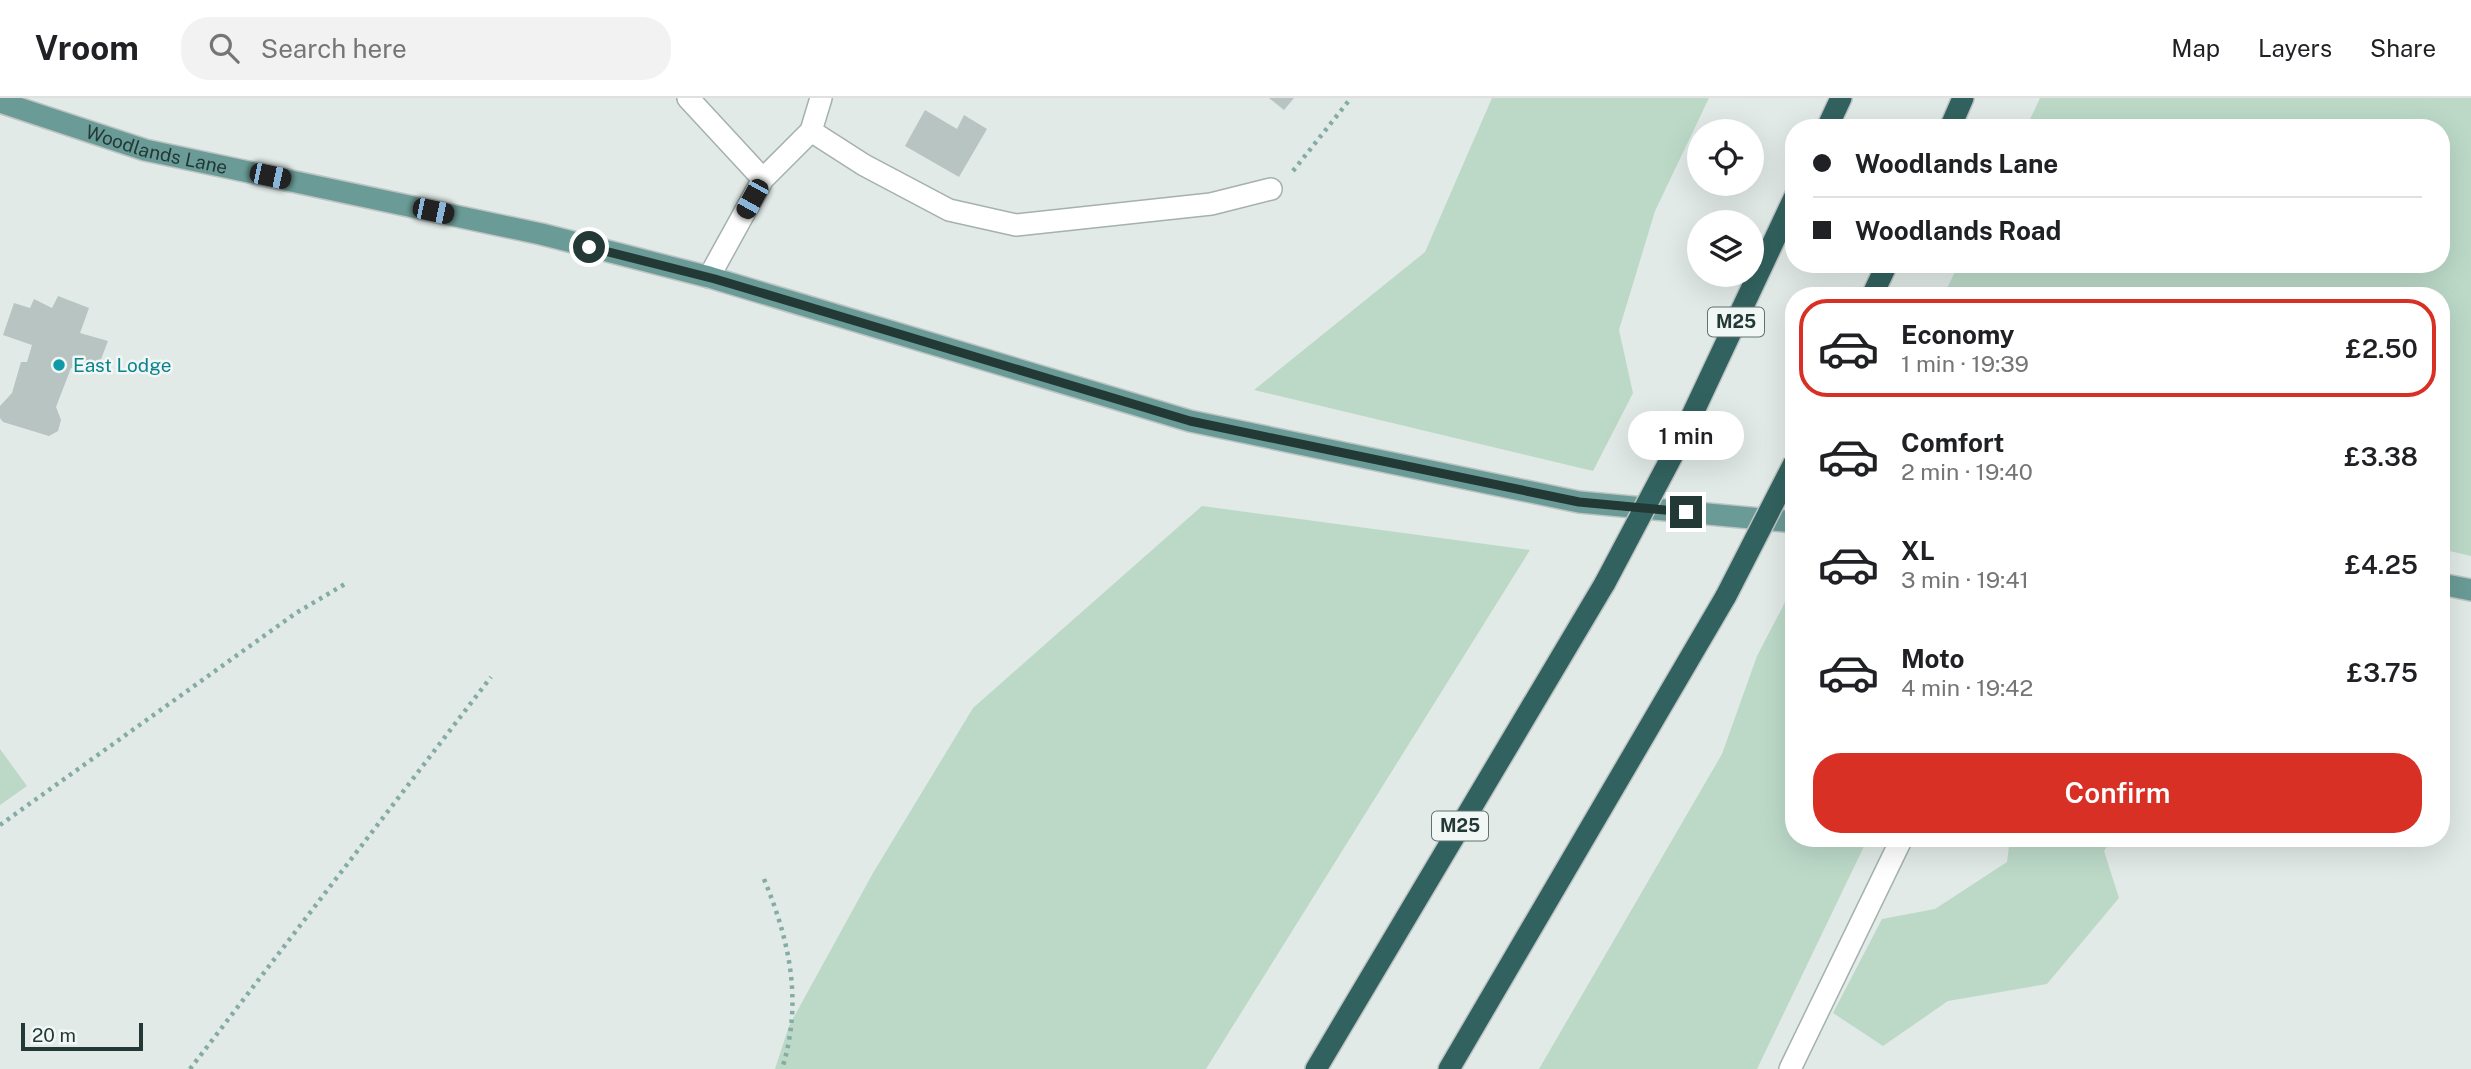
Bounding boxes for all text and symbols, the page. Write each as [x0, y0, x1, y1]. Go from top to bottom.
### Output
search box [181, 17, 671, 80]
text: Vroom [35, 29, 139, 67]
icon: search [205, 29, 243, 67]
text: Search here [261, 33, 407, 64]
text: Map [2171, 34, 2220, 62]
text: Layers [2258, 34, 2332, 62]
text: Share [2370, 34, 2436, 62]
map controls [1687, 119, 1764, 287]
button: locate [1687, 119, 1764, 196]
street label: Woodlands Lane [83, 120, 230, 178]
text: Woodlands Lane [1855, 148, 2058, 179]
car [248, 161, 293, 191]
car [733, 176, 772, 222]
car [411, 196, 456, 226]
button: layers [1687, 210, 1764, 287]
text: Woodlands Road [1855, 215, 2061, 246]
route start [573, 231, 605, 263]
road number: M25 [1708, 308, 1764, 336]
icon: car [1817, 317, 1880, 380]
text: Economy [1901, 319, 2014, 350]
text: £2.50 [2346, 333, 2418, 364]
text: 1 min · 19:39 [1901, 350, 2029, 377]
place label: East Lodge [73, 354, 171, 376]
marker: East Lodge [51, 357, 67, 373]
callout: 1 min [1628, 410, 1744, 460]
text: 1 min [1659, 422, 1713, 449]
icon: car [1817, 425, 1880, 488]
text: Comfort [1901, 427, 2004, 458]
text: £3.38 [2344, 441, 2418, 472]
text: 2 min · 19:40 [1901, 458, 2033, 485]
route end [1670, 496, 1702, 528]
icon: car [1817, 533, 1880, 596]
text: XL [1901, 535, 1935, 566]
text: £4.25 [2345, 549, 2418, 580]
text: 3 min · 19:41 [1901, 566, 2029, 593]
icon: car [1817, 641, 1880, 704]
text: Moto [1901, 643, 1964, 674]
text: £3.75 [2347, 657, 2418, 688]
text: 4 min · 19:42 [1901, 674, 2033, 701]
button: Confirm [1813, 753, 2422, 833]
road number: M25 [1432, 812, 1488, 840]
scale bar [21, 1020, 144, 1052]
text: 20 m [32, 1024, 76, 1046]

